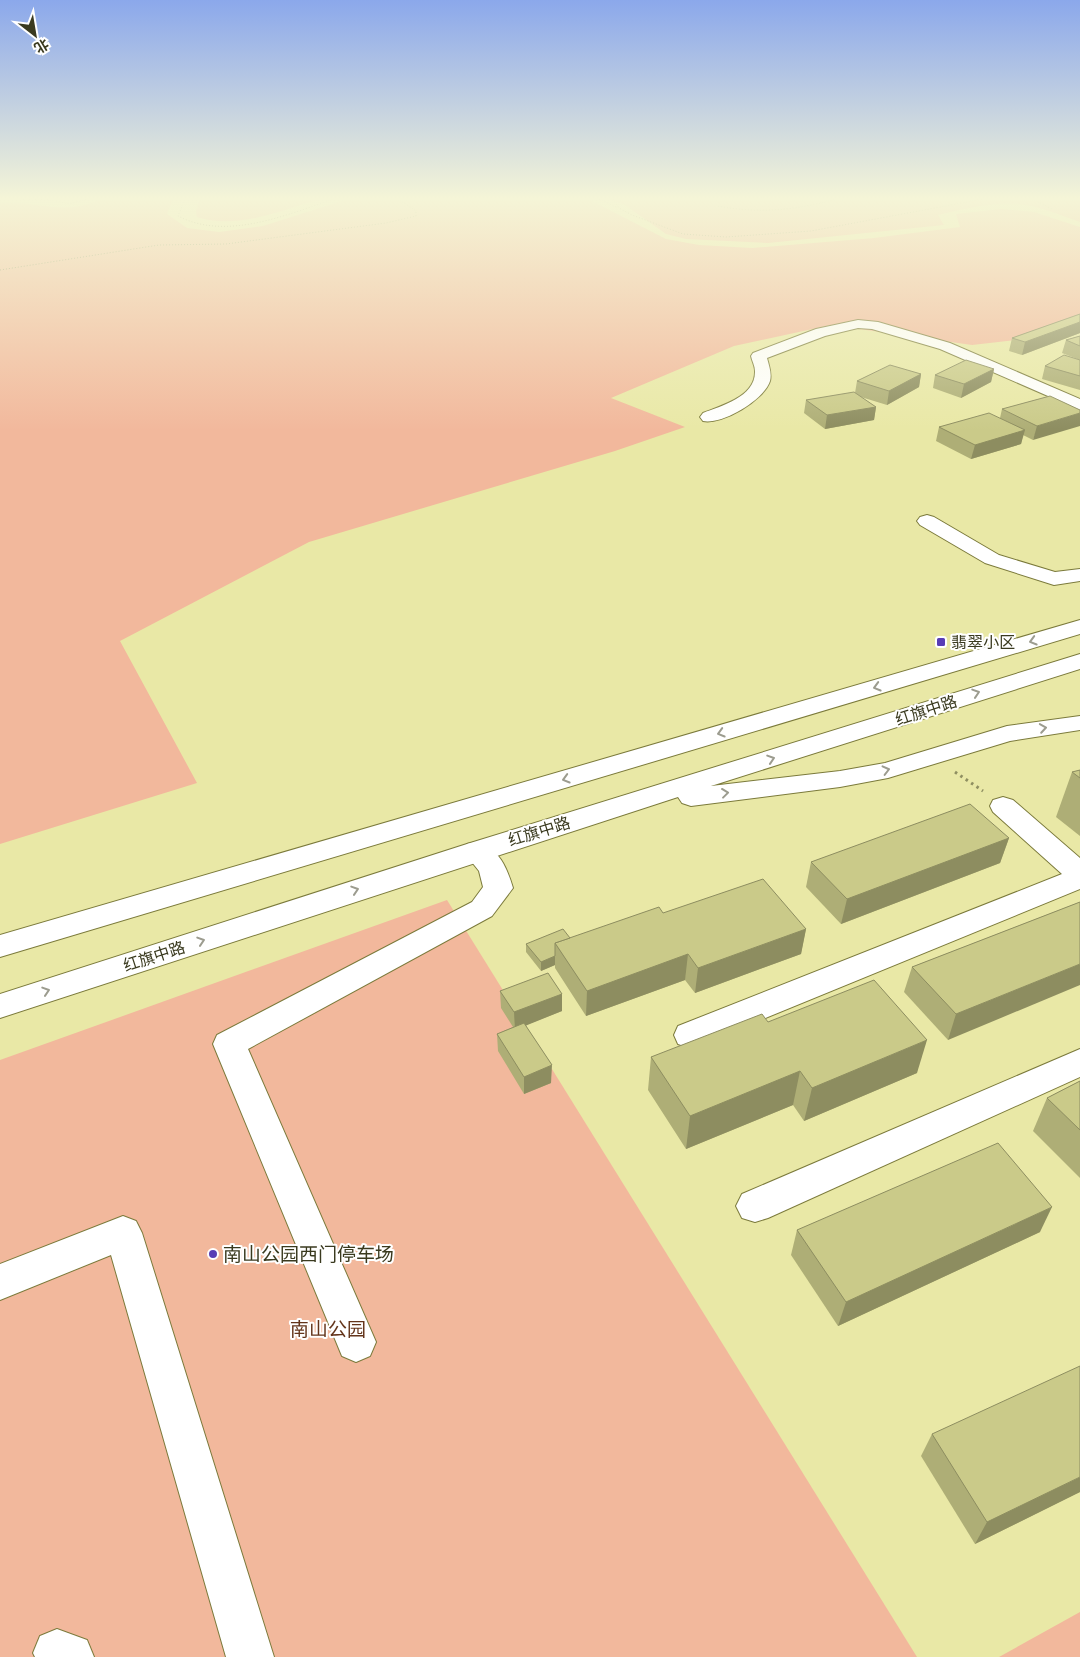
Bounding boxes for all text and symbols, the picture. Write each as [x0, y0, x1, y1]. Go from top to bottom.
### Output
north arrow [10, 10, 60, 60]
text: 北 [31, 35, 52, 57]
place label: 翡翠小区 [951, 632, 1015, 653]
marker: 翡翠小区 [935, 636, 947, 648]
one-way arrow [1030, 636, 1038, 646]
one-way arrow [874, 682, 882, 692]
one-way arrow [972, 689, 980, 699]
street label: 红旗中路 [892, 691, 960, 730]
one-way arrow [1038, 724, 1047, 734]
one-way arrow [718, 728, 726, 738]
one-way arrow [767, 754, 775, 764]
one-way arrow [882, 765, 890, 776]
one-way arrow [562, 773, 570, 783]
one-way arrow [722, 788, 730, 799]
street label: 红旗中路 [505, 812, 573, 851]
one-way arrow [351, 886, 359, 896]
one-way arrow [196, 936, 205, 946]
street label: 红旗中路 [120, 937, 188, 976]
one-way arrow [42, 987, 50, 997]
place label: 南山公园西门停车场 [223, 1242, 394, 1267]
marker: 南山公园西门停车场 [207, 1248, 219, 1260]
park label: 南山公园 [290, 1317, 366, 1342]

